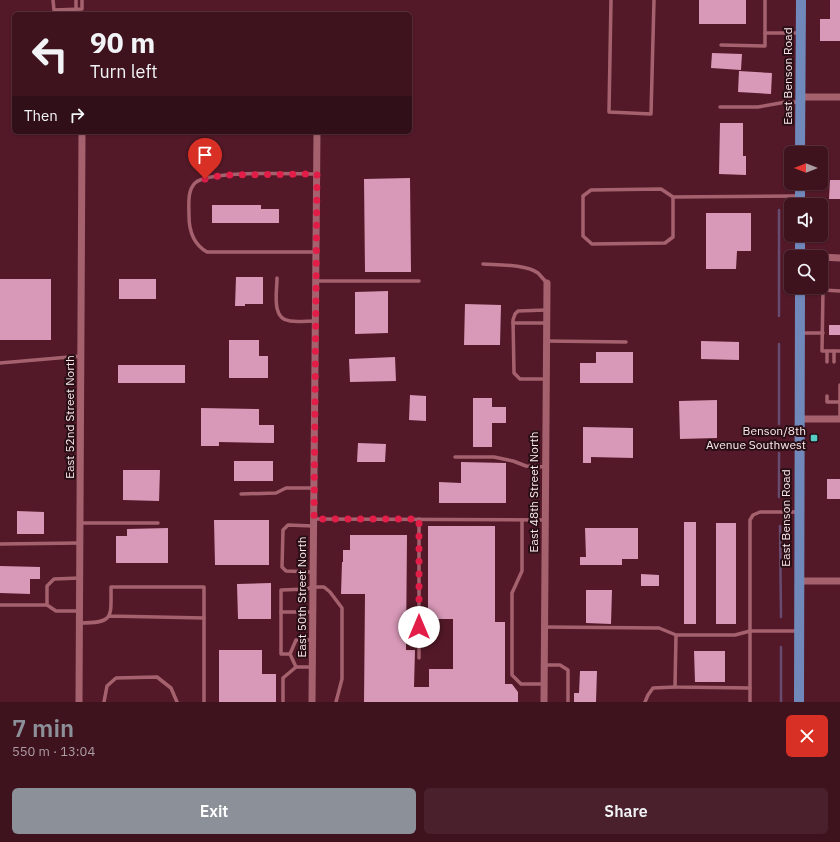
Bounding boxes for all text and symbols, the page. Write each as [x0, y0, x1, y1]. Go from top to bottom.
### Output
text: 90 m [90, 24, 155, 61]
street label: East Benson Road [780, 27, 795, 125]
icon: left [24, 28, 76, 80]
text: Turn left [90, 60, 158, 83]
icon: right [66, 104, 88, 126]
text: Then [24, 106, 58, 125]
pin [188, 138, 222, 179]
icon: arrive [194, 144, 216, 166]
north arrow [784, 146, 828, 190]
map controls [784, 146, 828, 294]
button: sound [784, 198, 828, 242]
button: search [784, 250, 828, 294]
street label: East 52nd Street North [62, 355, 77, 479]
place label: Benson/8th Avenue Southwest [706, 423, 806, 452]
street label: East 48th Street North [526, 432, 541, 552]
marker: Benson/8th Avenue Southwest [809, 433, 819, 443]
street label: East Benson Road [778, 469, 793, 567]
street label: East 50th Street North [294, 537, 309, 657]
position arrow [398, 606, 440, 648]
text: 7 min [12, 712, 74, 744]
button: close [786, 715, 828, 757]
text: 550 m · 13:04 [12, 743, 95, 760]
button: Exit [12, 788, 416, 834]
button: Share [424, 788, 828, 834]

